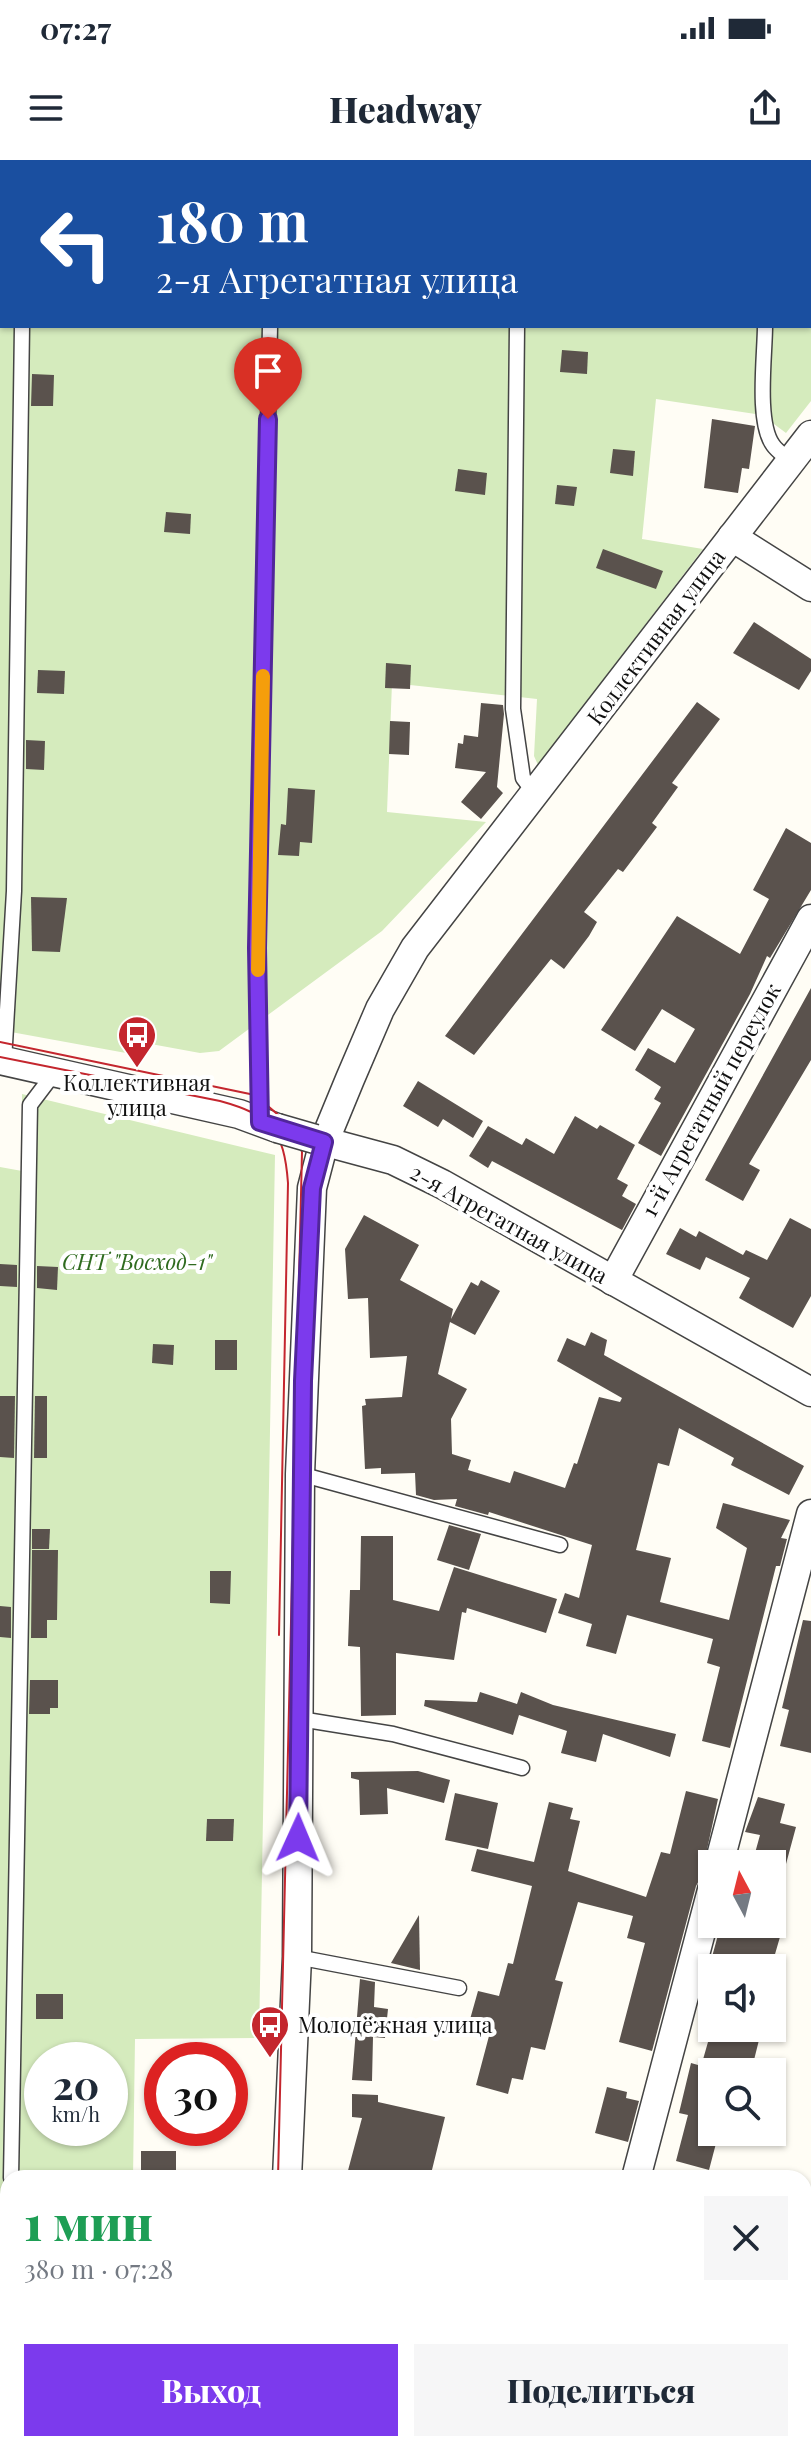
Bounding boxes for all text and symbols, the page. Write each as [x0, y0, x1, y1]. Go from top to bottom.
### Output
text: 07:27 [40, 8, 111, 48]
text: Headway [329, 84, 482, 132]
icon: menu [24, 86, 68, 130]
icon: share [743, 86, 787, 130]
text: 180 m [156, 182, 309, 257]
icon: left [24, 192, 128, 296]
text: 2-я Агрегатная улица [156, 254, 518, 302]
pin [234, 337, 302, 419]
icon: arrive [246, 349, 290, 393]
street label: Коллективная улица [579, 542, 731, 730]
street label: 1-й Агрегатный переулок [633, 977, 787, 1222]
bus stop icon: Коллективная улица [116, 1014, 158, 1069]
place label: Коллективная улица [63, 1067, 211, 1122]
street label: 2-я Агрегатная улица [405, 1156, 614, 1290]
park label: СНТ "Восход-1" [62, 1246, 214, 1276]
position arrow [256, 1796, 340, 1880]
north arrow [698, 1850, 786, 1938]
map controls [698, 1850, 786, 2146]
button: sound [698, 1954, 786, 2042]
bus stop icon: Молодёжная улица [249, 2004, 291, 2059]
place label: Молодёжная улица [298, 2009, 493, 2039]
speed limit sign: 30 [144, 2042, 248, 2146]
text: 20 [53, 2057, 99, 2110]
button: search [698, 2058, 786, 2146]
text: km/h [52, 2100, 100, 2127]
text: 1 мин [24, 2189, 153, 2253]
button: close [704, 2196, 788, 2280]
text: 380 m · 07:28 [24, 2251, 173, 2286]
button: Выход [24, 2344, 398, 2436]
button: Поделиться [414, 2344, 788, 2436]

